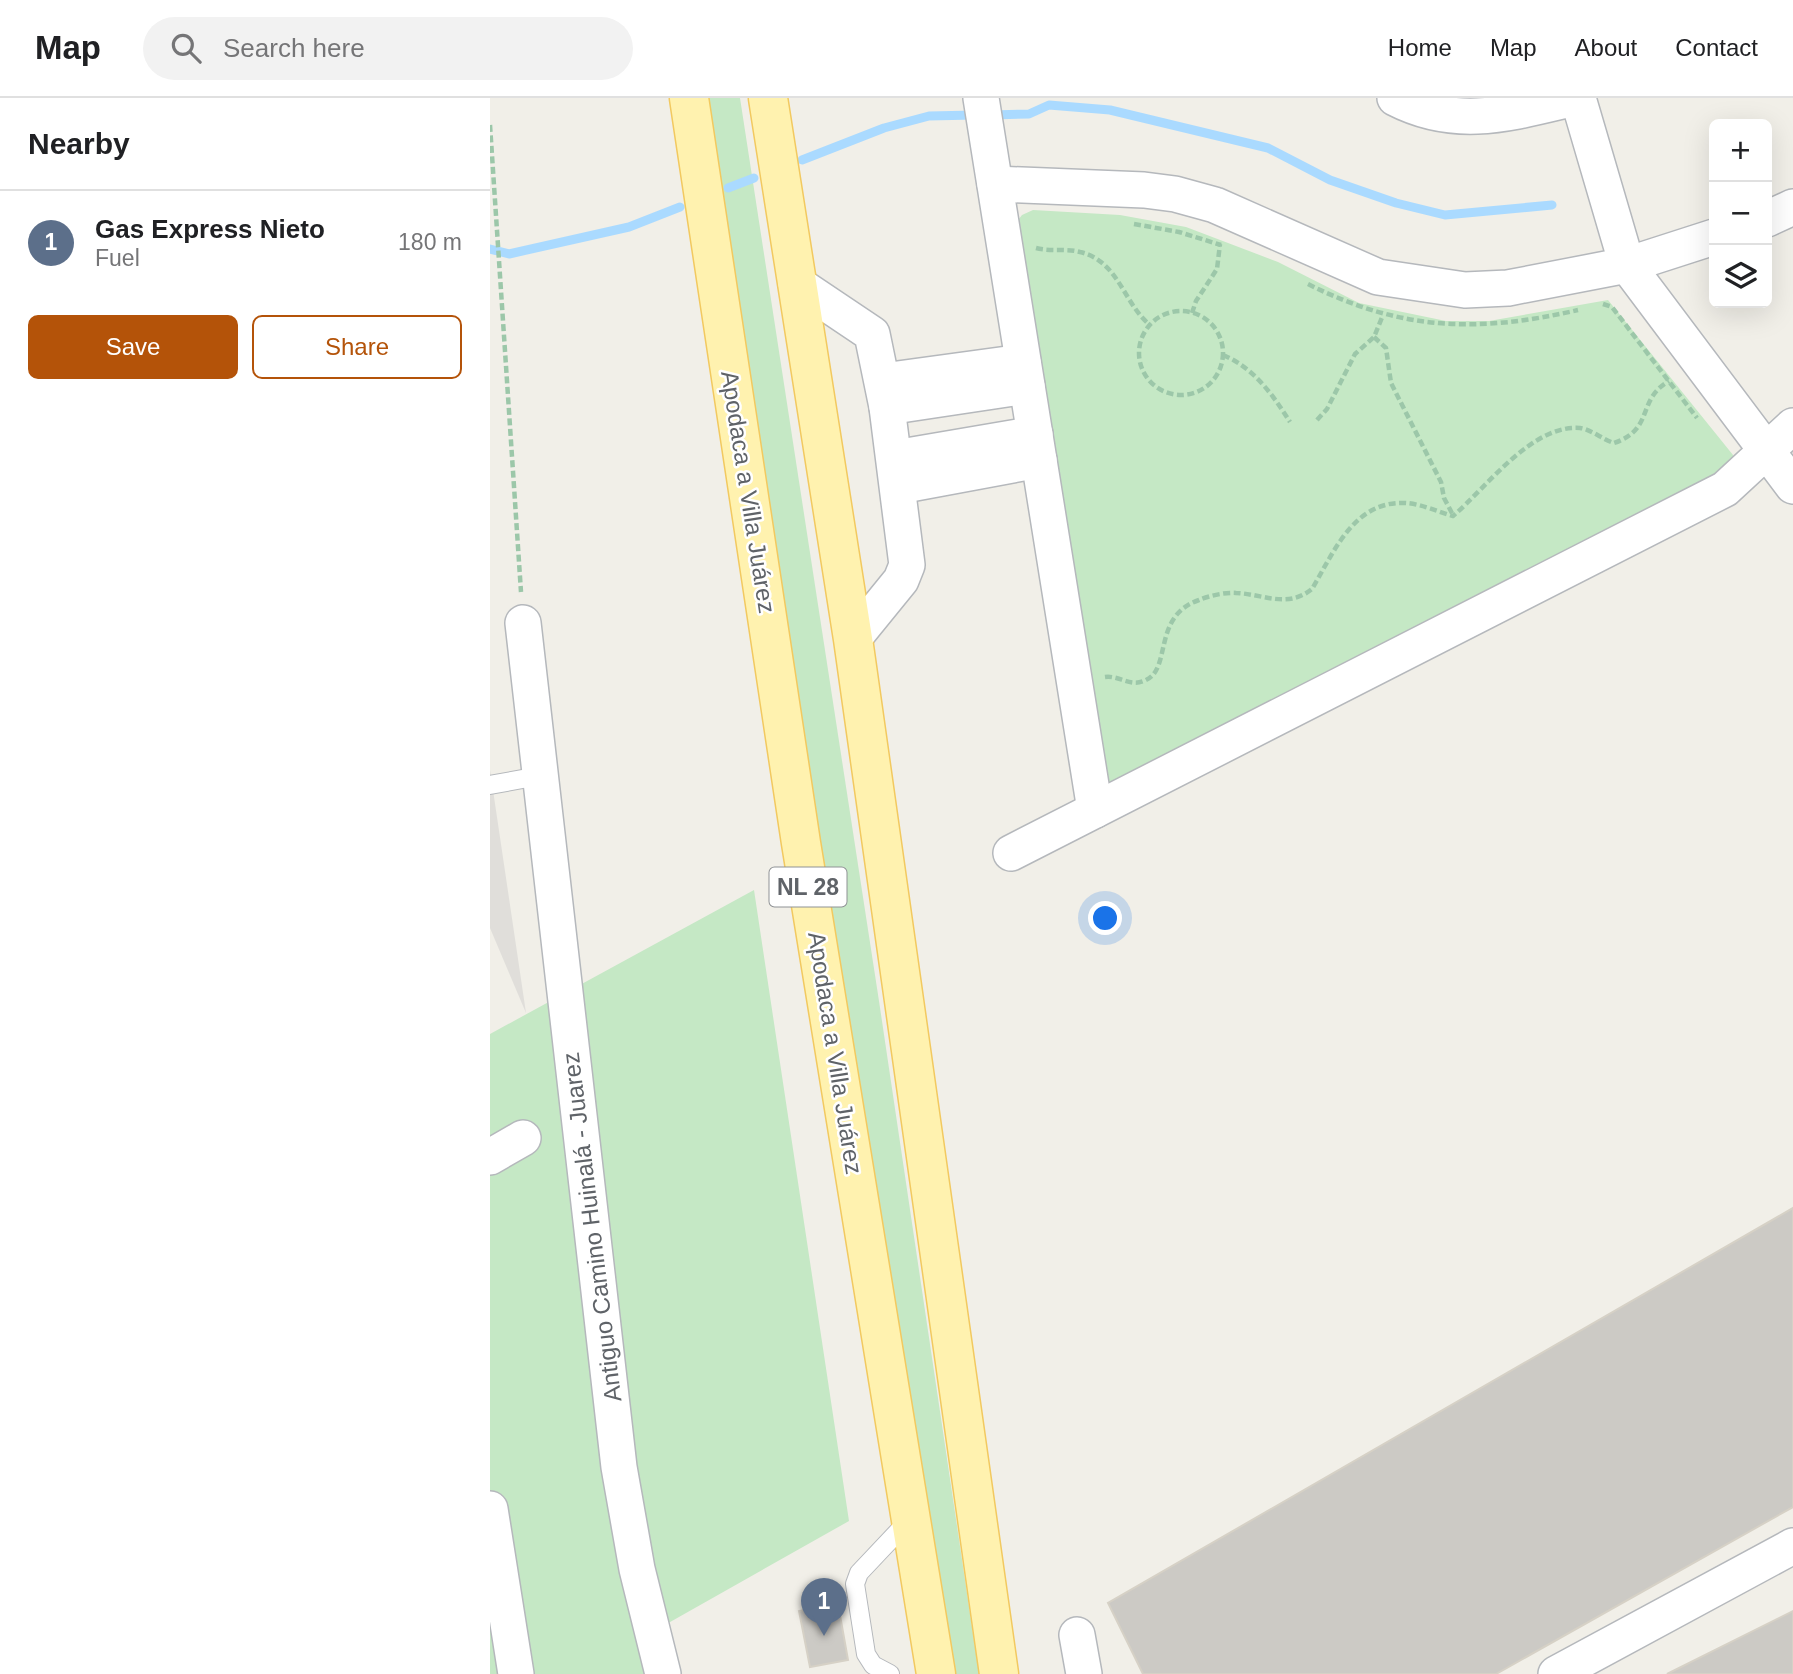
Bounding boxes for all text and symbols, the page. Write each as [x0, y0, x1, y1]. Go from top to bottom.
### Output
search box [143, 17, 633, 80]
text: Map [35, 29, 101, 66]
icon: search [167, 29, 205, 67]
text: Search here [223, 33, 365, 63]
text: Home [1388, 34, 1452, 61]
text: Map [1490, 34, 1537, 61]
text: About [1575, 34, 1637, 61]
text: Contact [1675, 34, 1758, 61]
map controls [1709, 119, 1772, 308]
button: + [1709, 119, 1772, 182]
text: Nearby [28, 127, 130, 160]
button: − [1709, 182, 1772, 245]
text: Gas Express Nieto [95, 214, 325, 244]
text: 1 [45, 229, 57, 255]
text: 180 m [398, 229, 462, 255]
text: Fuel [95, 245, 140, 271]
button: layers [1709, 245, 1772, 308]
button: Save [28, 315, 238, 379]
button: Share [252, 315, 462, 379]
street label: Apodaca a Villa Juárez [716, 369, 781, 615]
road number: NL 28 [770, 867, 846, 906]
your location [1088, 901, 1122, 935]
street label: Apodaca a Villa Juárez [803, 930, 868, 1176]
street label: Antiguo Camino Huinalá - Juarez [557, 1051, 626, 1403]
pin: 1 [801, 1578, 847, 1636]

